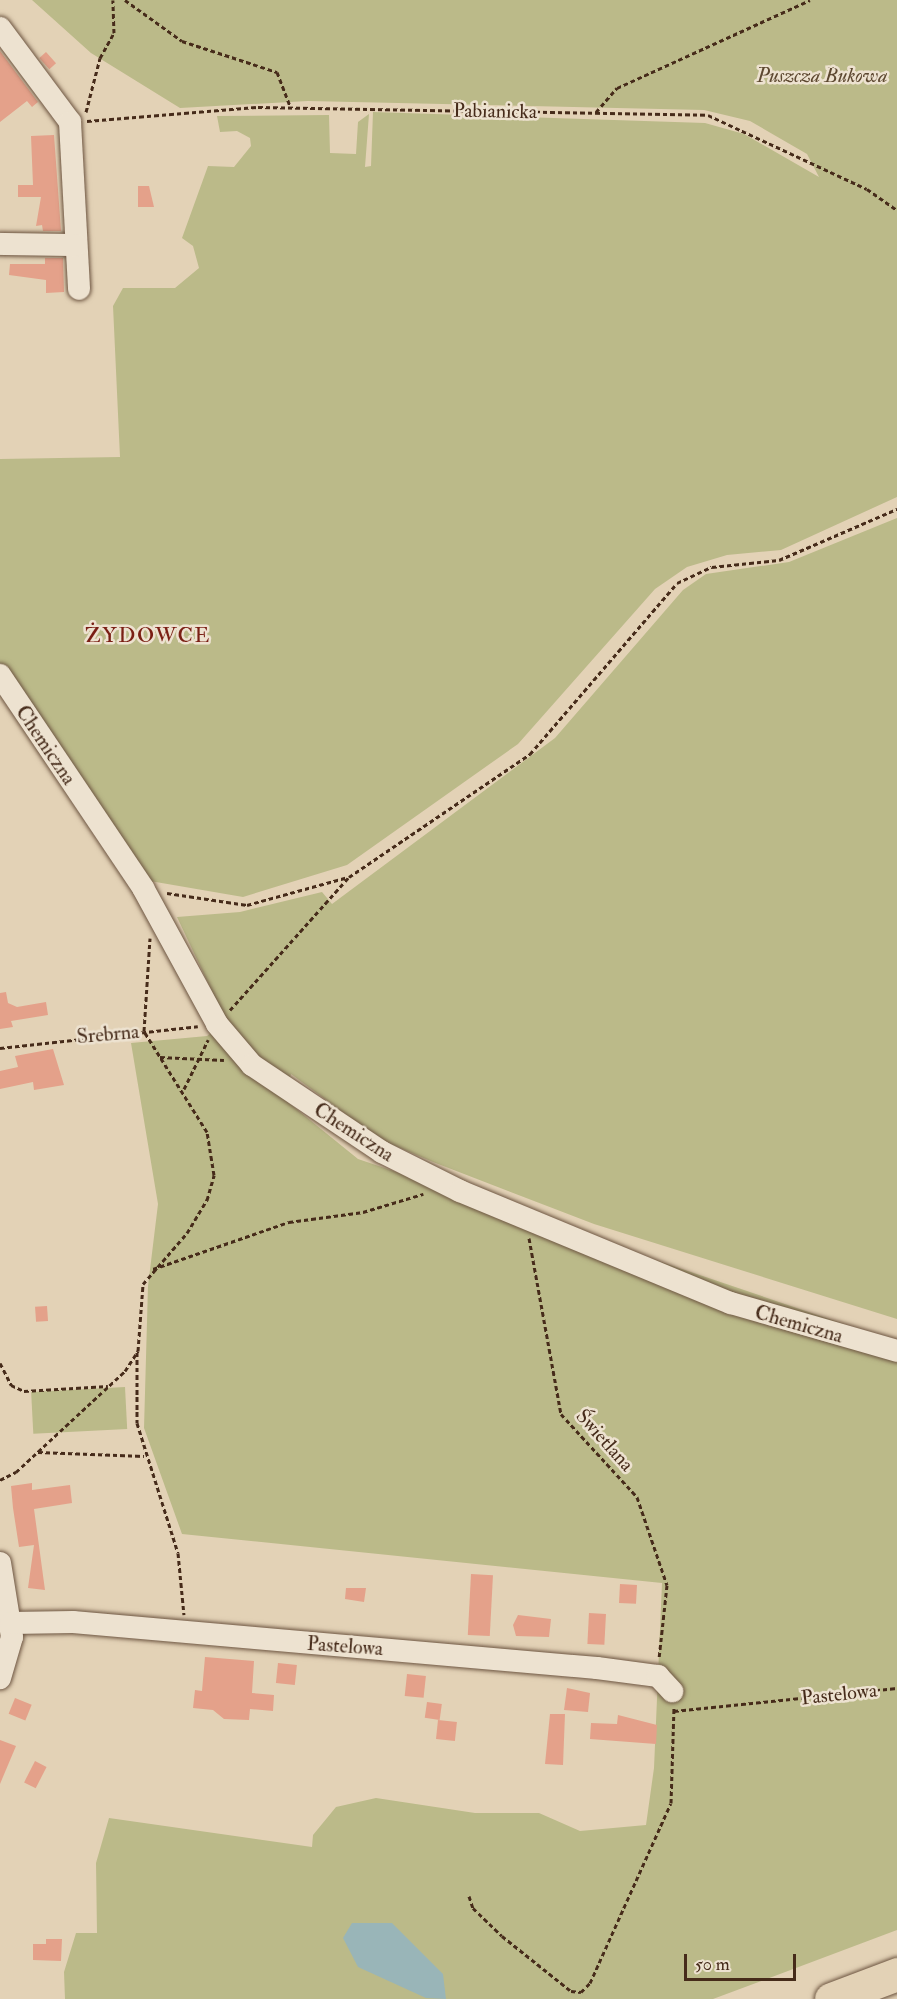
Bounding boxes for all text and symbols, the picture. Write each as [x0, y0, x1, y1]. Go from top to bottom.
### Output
park label: Puszcza Bukowa [756, 63, 888, 87]
street label: Pabianicka [453, 98, 537, 124]
district label: ŻYDOWCE [85, 623, 211, 649]
street label: Chemiczna [11, 701, 81, 789]
street label: Srebrna [76, 1019, 140, 1049]
street label: Chemiczna [310, 1097, 398, 1167]
street label: Chemiczna [752, 1300, 846, 1348]
street label: Świetlana [571, 1404, 639, 1476]
street label: Pastelowa [306, 1631, 384, 1661]
street label: Pastelowa [800, 1678, 878, 1710]
scale bar [687, 1942, 800, 1980]
text: 50 m [695, 1953, 730, 1976]

